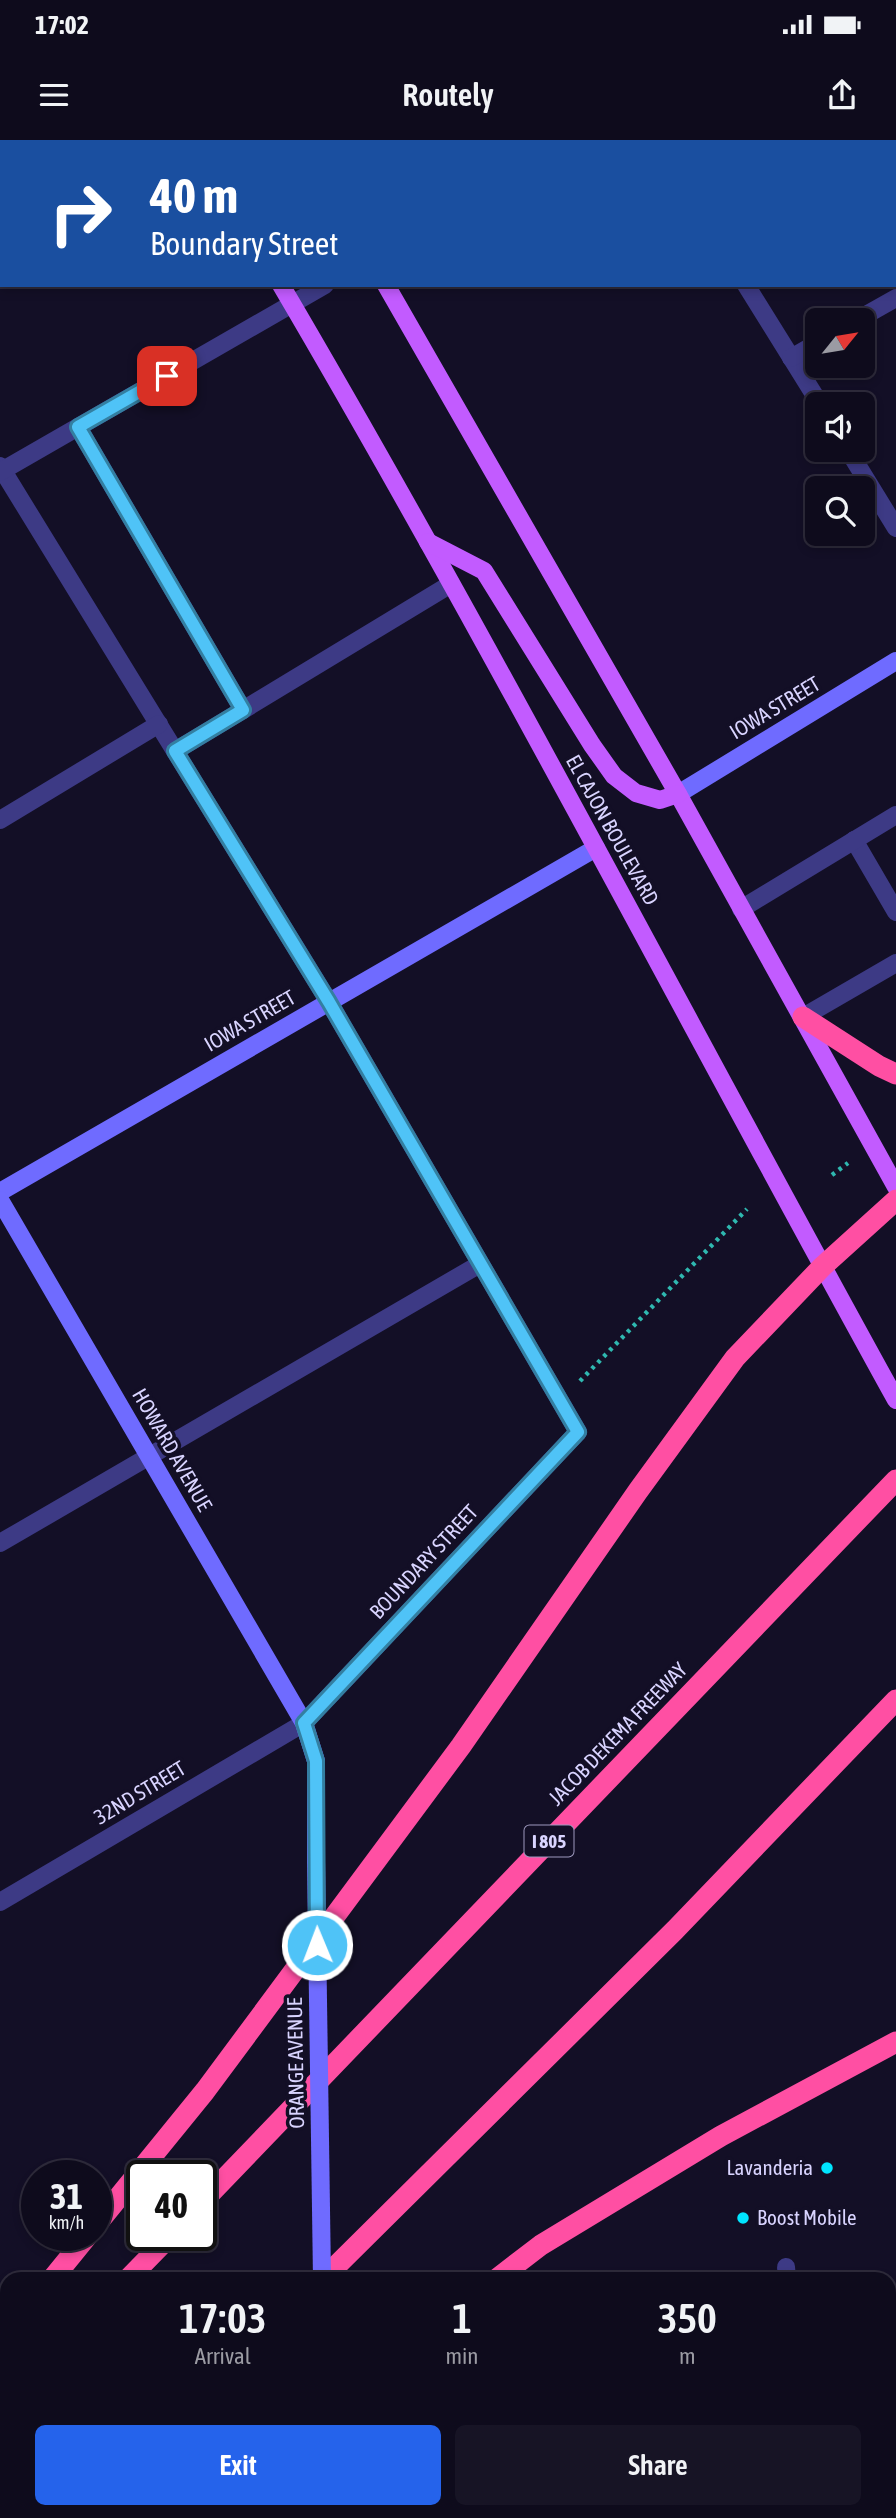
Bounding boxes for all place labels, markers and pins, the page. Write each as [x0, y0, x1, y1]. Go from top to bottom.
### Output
pin [137, 346, 197, 406]
place label: Lavanderia [726, 2155, 813, 2179]
marker: Lavanderia [819, 2160, 835, 2176]
place label: Boost Mobile [757, 2205, 857, 2229]
marker: Boost Mobile [735, 2210, 751, 2226]

